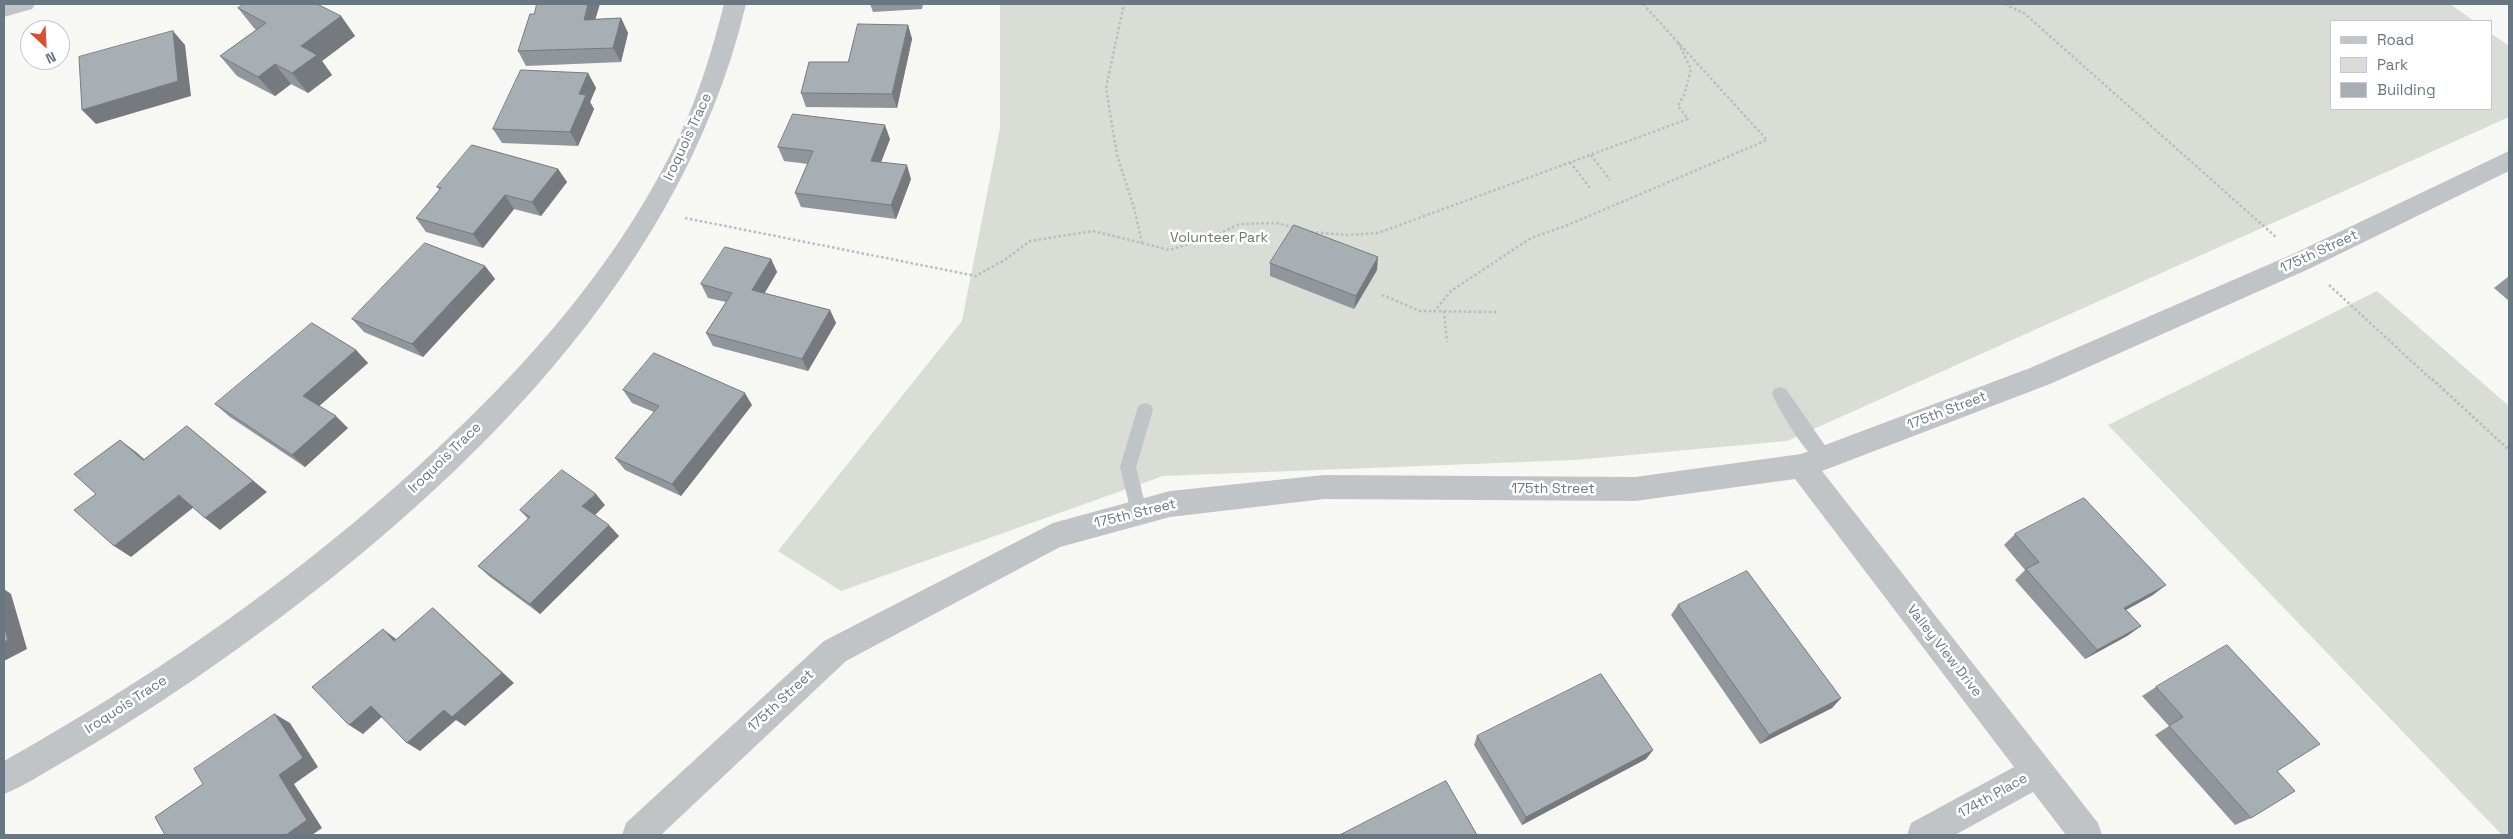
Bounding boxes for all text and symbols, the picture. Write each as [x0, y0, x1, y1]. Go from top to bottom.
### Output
north arrow [20, 20, 70, 70]
legend [2330, 20, 2493, 110]
text: Road [2377, 30, 2414, 49]
text: N [43, 48, 59, 68]
text: Park [2377, 55, 2408, 74]
text: Building [2377, 80, 2436, 99]
street label: Iroquois Trace [660, 91, 716, 183]
street label: 175th Street [2278, 227, 2360, 277]
park label: Volunteer Park [1170, 230, 1268, 246]
street label: 175th Street [1905, 388, 1989, 434]
street label: Iroquois Trace [405, 419, 485, 497]
street label: 175th Street [1511, 481, 1595, 497]
street label: 175th Street [1092, 496, 1178, 532]
street label: Valley View Drive [1903, 602, 1985, 700]
street label: 175th Street [745, 666, 817, 736]
street label: Iroquois Trace [82, 672, 170, 738]
street label: 174th Place [1955, 770, 2031, 822]

